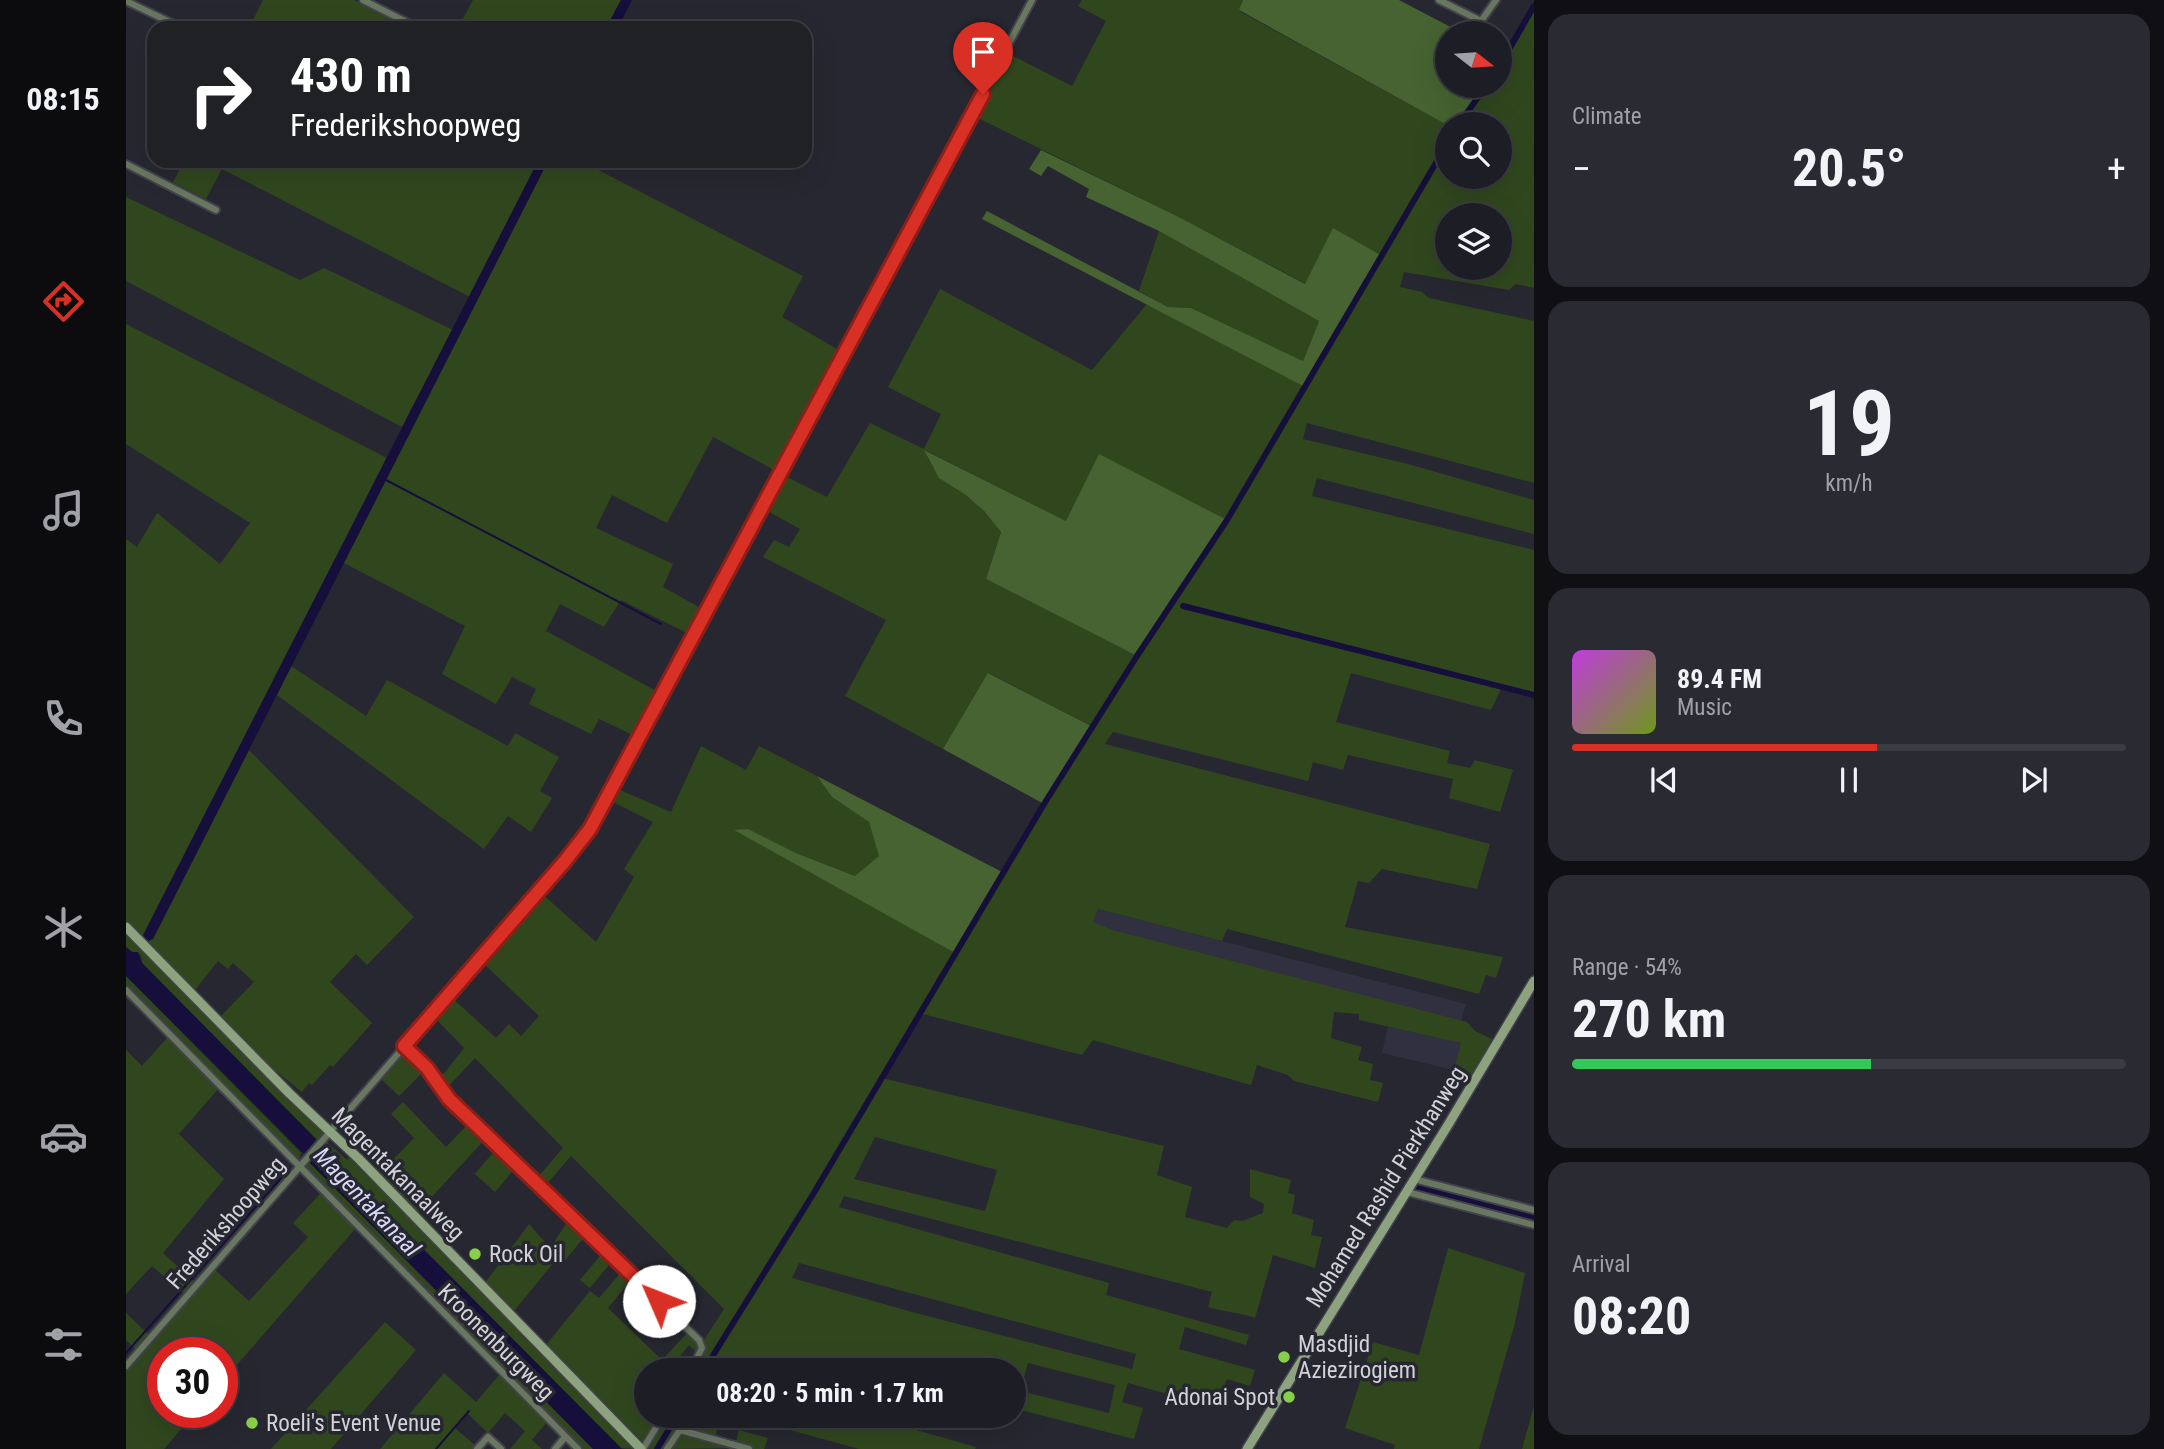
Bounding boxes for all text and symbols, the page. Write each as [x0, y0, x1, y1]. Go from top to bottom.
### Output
north arrow [1435, 21, 1512, 98]
map controls [1435, 21, 1512, 280]
pin [953, 22, 1013, 94]
icon: arrive [964, 33, 1002, 71]
text: 430 m [290, 47, 412, 104]
icon: right [175, 49, 266, 140]
text: 08:15 [26, 80, 100, 118]
text: Climate [1572, 103, 1642, 130]
text: Frederikshoopweg [290, 106, 521, 144]
button: search [1435, 112, 1512, 189]
text: 20.5° [1792, 138, 1906, 199]
text: − [1572, 147, 1591, 191]
text: + [2107, 147, 2126, 191]
button: layers [1435, 203, 1512, 280]
icon: directions [39, 277, 88, 326]
text: 19 [1803, 371, 1895, 477]
text: km/h [1825, 470, 1873, 497]
icon: music [39, 486, 88, 535]
text: 89.4 FM [1677, 664, 1762, 694]
icon: phone [39, 694, 88, 743]
text: Music [1677, 694, 1732, 721]
icon: previous [1645, 761, 1683, 799]
icon: pause [1830, 761, 1868, 799]
icon: next [2015, 761, 2053, 799]
icon: climate [39, 903, 88, 952]
text: Range · 54% [1572, 954, 1682, 981]
text: 270 km [1572, 989, 1726, 1050]
street label: Mohamed Rashid Pierkhanweg [1301, 1061, 1471, 1313]
street label: Magentakanaalweg [326, 1102, 470, 1246]
icon: car [39, 1112, 88, 1161]
water label: Magentakanaal [308, 1141, 426, 1263]
street label: Frederikshoopweg [161, 1151, 291, 1295]
place label: Rock Oil [489, 1241, 563, 1268]
marker: Rock Oil [467, 1246, 483, 1262]
text: Arrival [1572, 1251, 1631, 1278]
position arrow [622, 1264, 696, 1338]
street label: Kroonenburgweg [432, 1278, 560, 1406]
text: 08:20 [1572, 1286, 1691, 1347]
icon: filters [39, 1320, 88, 1369]
place label: Masdjid Aziezirogiem [1298, 1331, 1416, 1384]
speed limit sign: 30 [147, 1337, 238, 1428]
marker: Masdjid Aziezirogiem [1276, 1349, 1292, 1365]
text: 08:20 · 5 min · 1.7 km [716, 1378, 944, 1408]
place label: Adonai Spot [1164, 1384, 1275, 1411]
marker: Adonai Spot [1281, 1389, 1297, 1405]
place label: Roeli's Event Venue [266, 1410, 441, 1437]
marker: Roeli's Event Venue [244, 1415, 260, 1431]

